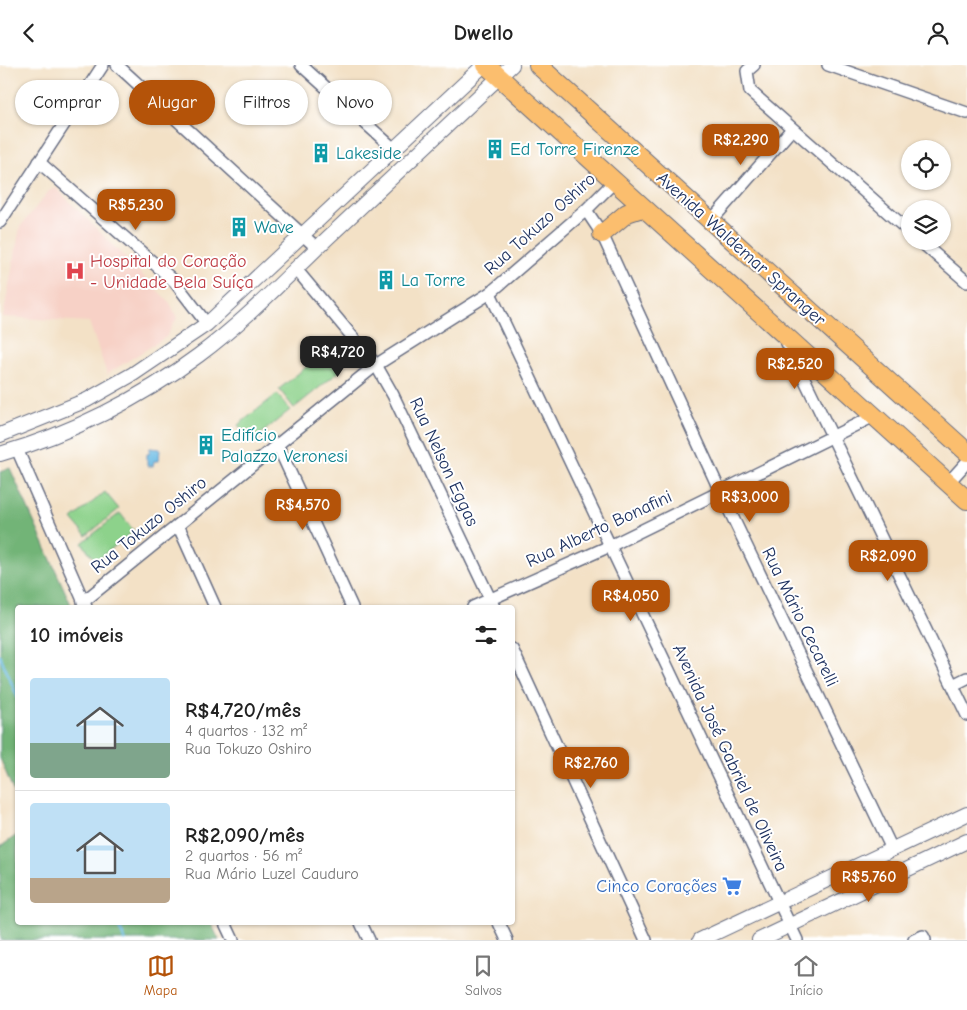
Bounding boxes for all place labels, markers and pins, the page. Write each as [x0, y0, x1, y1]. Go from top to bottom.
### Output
pin: R$2,290 [695, 123, 787, 166]
building icon: Ed Torre Firenze [484, 138, 506, 160]
place label: Ed Torre Firenze [510, 139, 639, 160]
building icon: Lakeside [310, 142, 332, 164]
place label: Lakeside [336, 143, 401, 164]
pin: R$5,230 [90, 189, 182, 231]
building icon: Wave [228, 216, 250, 238]
place label: Wave [254, 217, 294, 238]
place label: Hospital do Coração - Unidade Bela Suíça [90, 251, 254, 293]
hospital icon: Hospital do Coração - Unidade Bela Suíça [64, 260, 86, 282]
building icon: La Torre [375, 269, 397, 291]
place label: La Torre [401, 270, 465, 291]
pin: R$4,720 [292, 335, 384, 378]
pin: R$2,520 [749, 347, 841, 390]
place label: Edifício Palazzo Veronesi [221, 425, 348, 467]
building icon: Edifício Palazzo Veronesi [195, 434, 217, 456]
pin: R$3,000 [704, 481, 796, 523]
pin: R$4,570 [257, 489, 349, 531]
pin: R$2,090 [842, 539, 934, 582]
pin: R$4,050 [585, 579, 677, 622]
pin: R$2,760 [545, 747, 637, 789]
pin: R$5,760 [823, 861, 915, 903]
supermarket icon: Cinco Corações [721, 875, 743, 897]
place label: Cinco Corações [596, 876, 717, 897]

